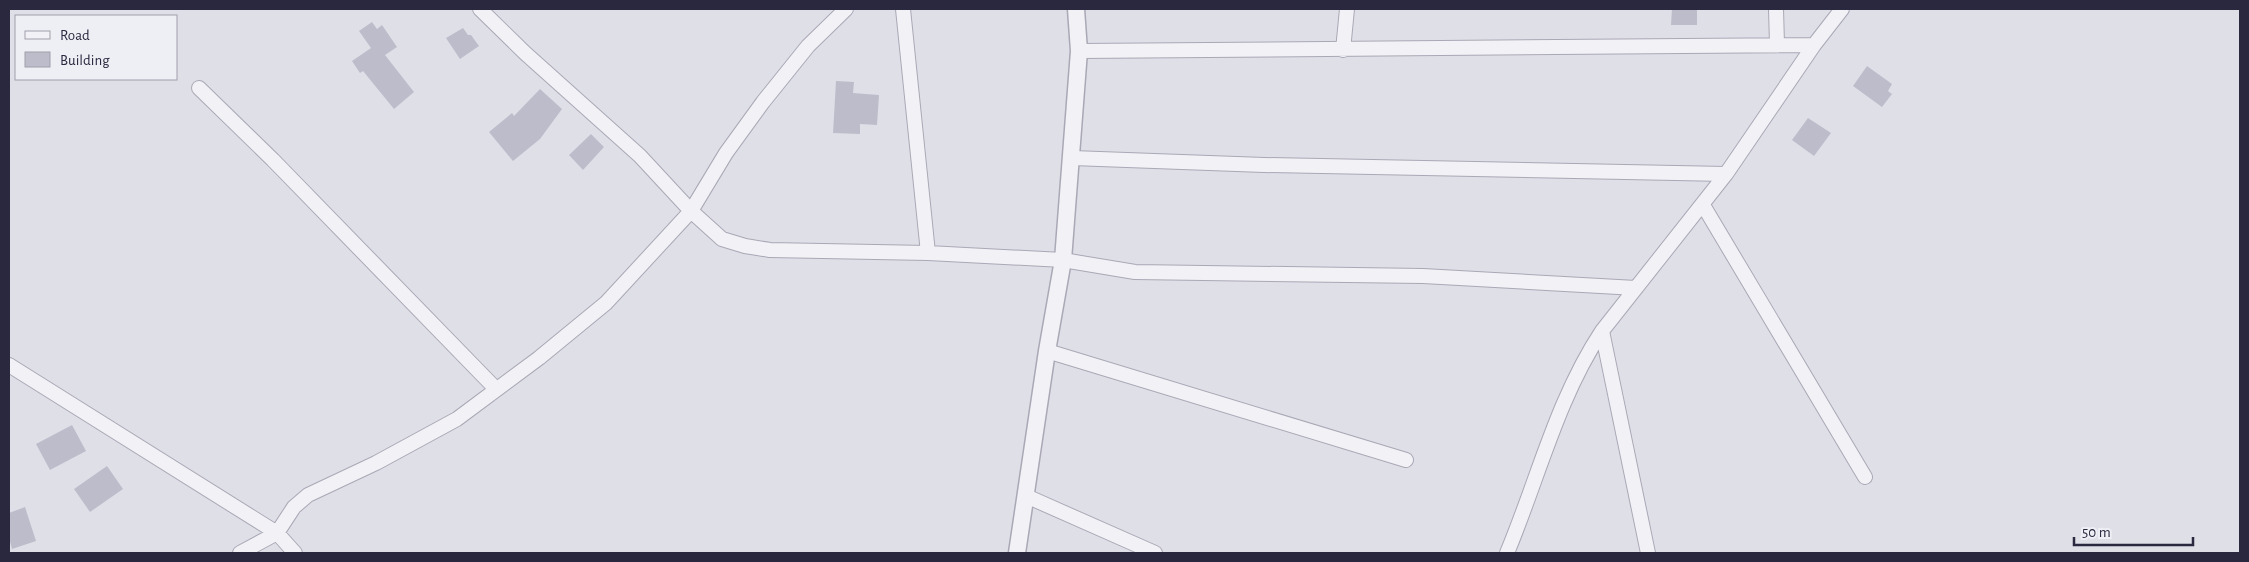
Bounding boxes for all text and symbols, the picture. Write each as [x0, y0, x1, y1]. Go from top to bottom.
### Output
legend [15, 15, 178, 80]
text: Road [60, 28, 90, 43]
text: Building [60, 53, 110, 68]
scale bar [2074, 514, 2193, 546]
text: 50 m [2082, 525, 2111, 540]

